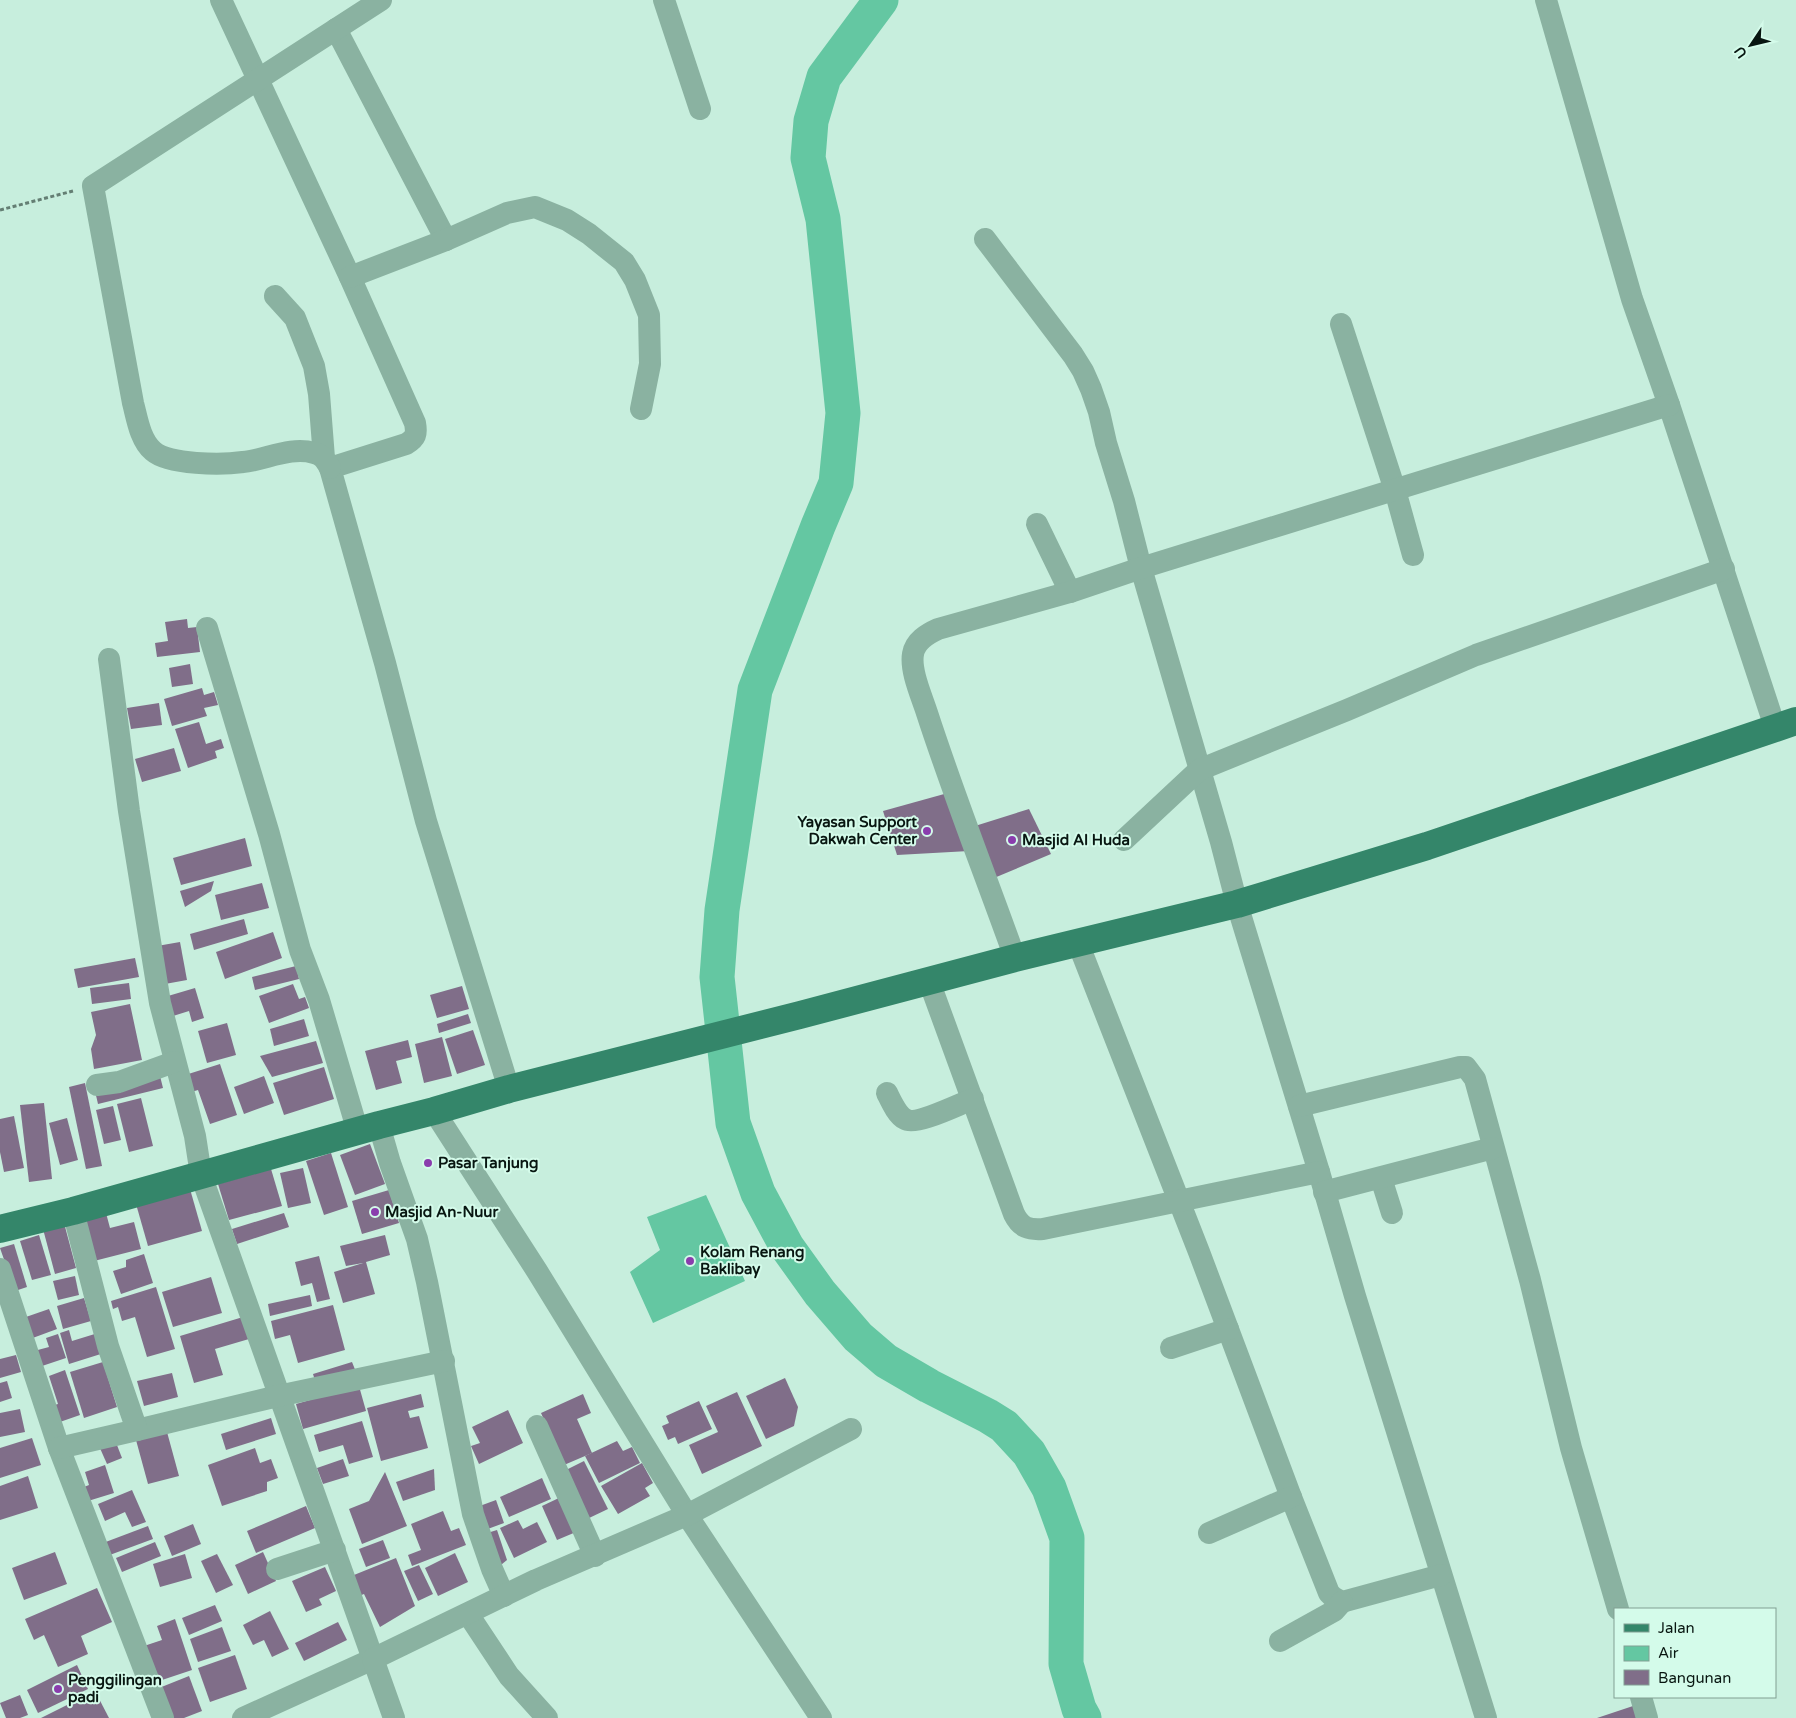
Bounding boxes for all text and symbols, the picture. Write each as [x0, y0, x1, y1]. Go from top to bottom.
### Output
north arrow [1726, 20, 1776, 70]
text: U [1731, 43, 1751, 61]
place label: Yayasan Support Dakwah Center [798, 813, 917, 848]
marker: Yayasan Support Dakwah Center [921, 825, 933, 837]
place label: Masjid Al Huda [1022, 831, 1130, 850]
marker: Masjid Al Huda [1006, 834, 1018, 846]
place label: Pasar Tanjung [438, 1154, 538, 1173]
marker: Pasar Tanjung [422, 1157, 434, 1169]
place label: Masjid An-Nuur [385, 1203, 499, 1222]
marker: Masjid An-Nuur [369, 1206, 381, 1218]
place label: Kolam Renang Baklibay [700, 1243, 804, 1279]
marker: Kolam Renang Baklibay [684, 1255, 696, 1267]
legend [1614, 1608, 1776, 1698]
text: Jalan [1658, 1619, 1695, 1637]
text: Air [1658, 1644, 1679, 1662]
text: Bangunan [1658, 1669, 1731, 1687]
place label: Penggilingan padi [68, 1671, 162, 1707]
marker: Penggilingan padi [52, 1683, 64, 1695]

